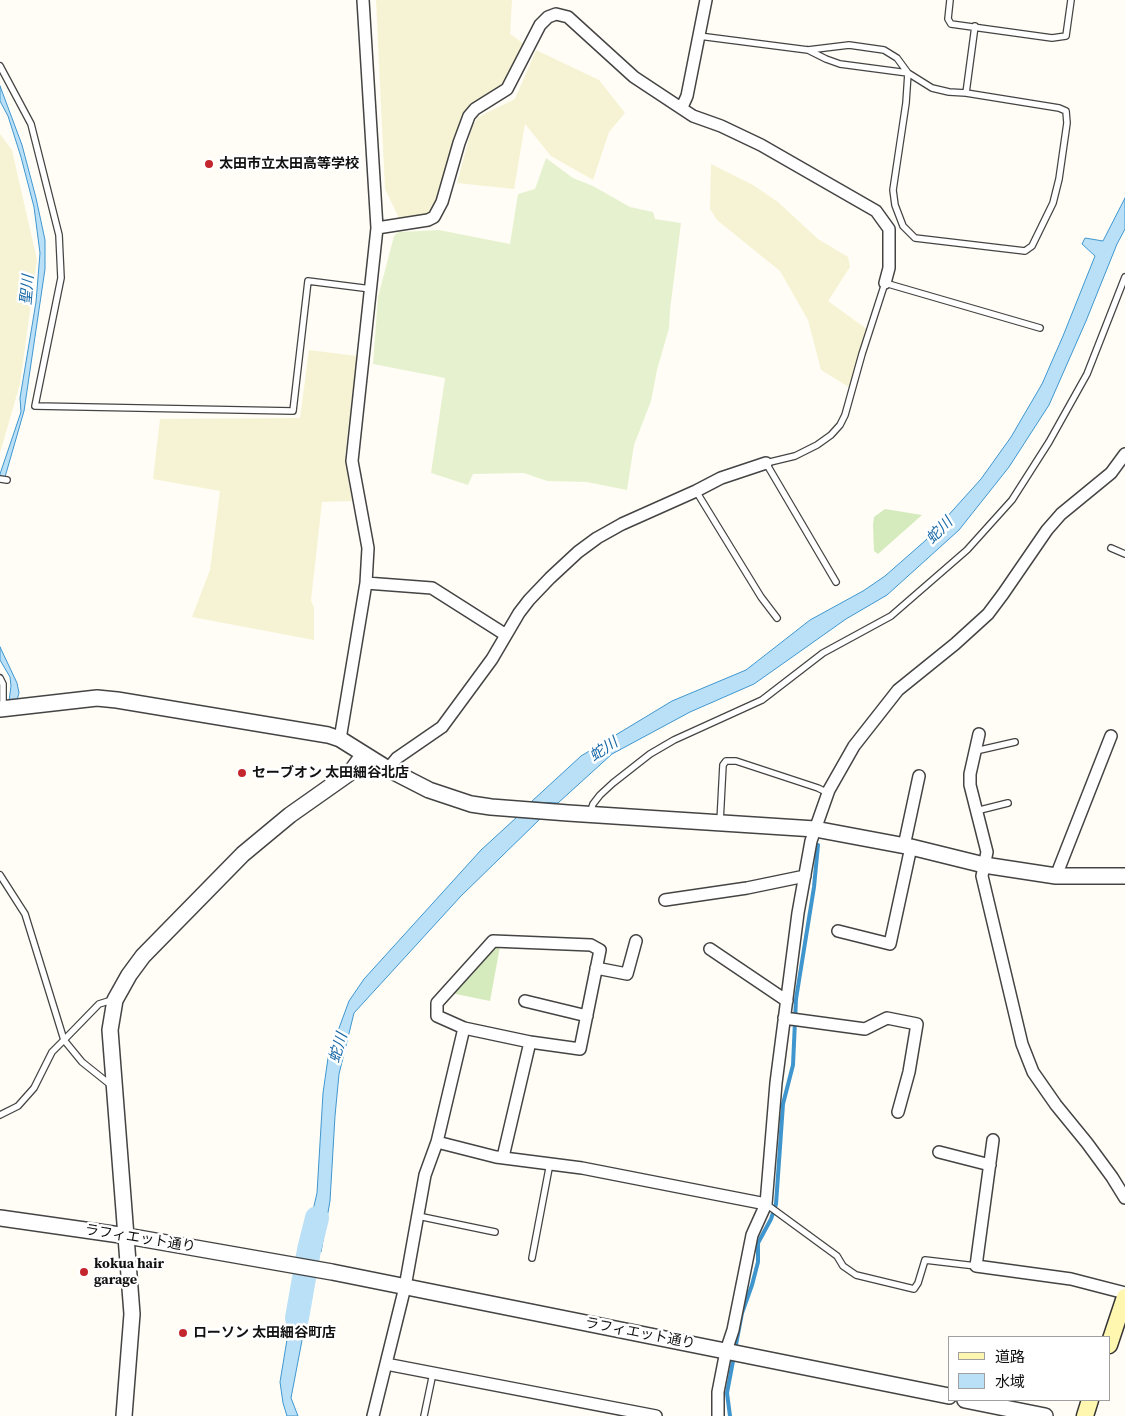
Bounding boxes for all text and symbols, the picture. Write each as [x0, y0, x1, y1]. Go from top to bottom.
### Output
place label: 太田市立太田高等学校 [219, 156, 359, 172]
marker: 太田市立太田高等学校 [203, 158, 215, 170]
water label: 聖川 [18, 274, 38, 306]
water label: 蛇川 [923, 514, 957, 548]
water label: 蛇川 [587, 734, 621, 766]
place label: セーブオン 太田細谷北店 [252, 765, 409, 781]
marker: セーブオン 太田細谷北店 [236, 767, 248, 779]
water label: 蛇川 [326, 1031, 352, 1065]
street label: ラフィエット通り [83, 1222, 197, 1256]
place label: kokua hair garage [94, 1256, 164, 1288]
marker: kokua hair garage [78, 1266, 90, 1278]
street label: ラフィエット通り [583, 1315, 697, 1353]
place label: ローソン 太田細谷町店 [193, 1325, 336, 1341]
marker: ローソン 太田細谷町店 [177, 1327, 189, 1339]
legend [948, 1336, 1110, 1401]
text: 道路 [995, 1346, 1025, 1367]
text: 水域 [995, 1371, 1025, 1392]

